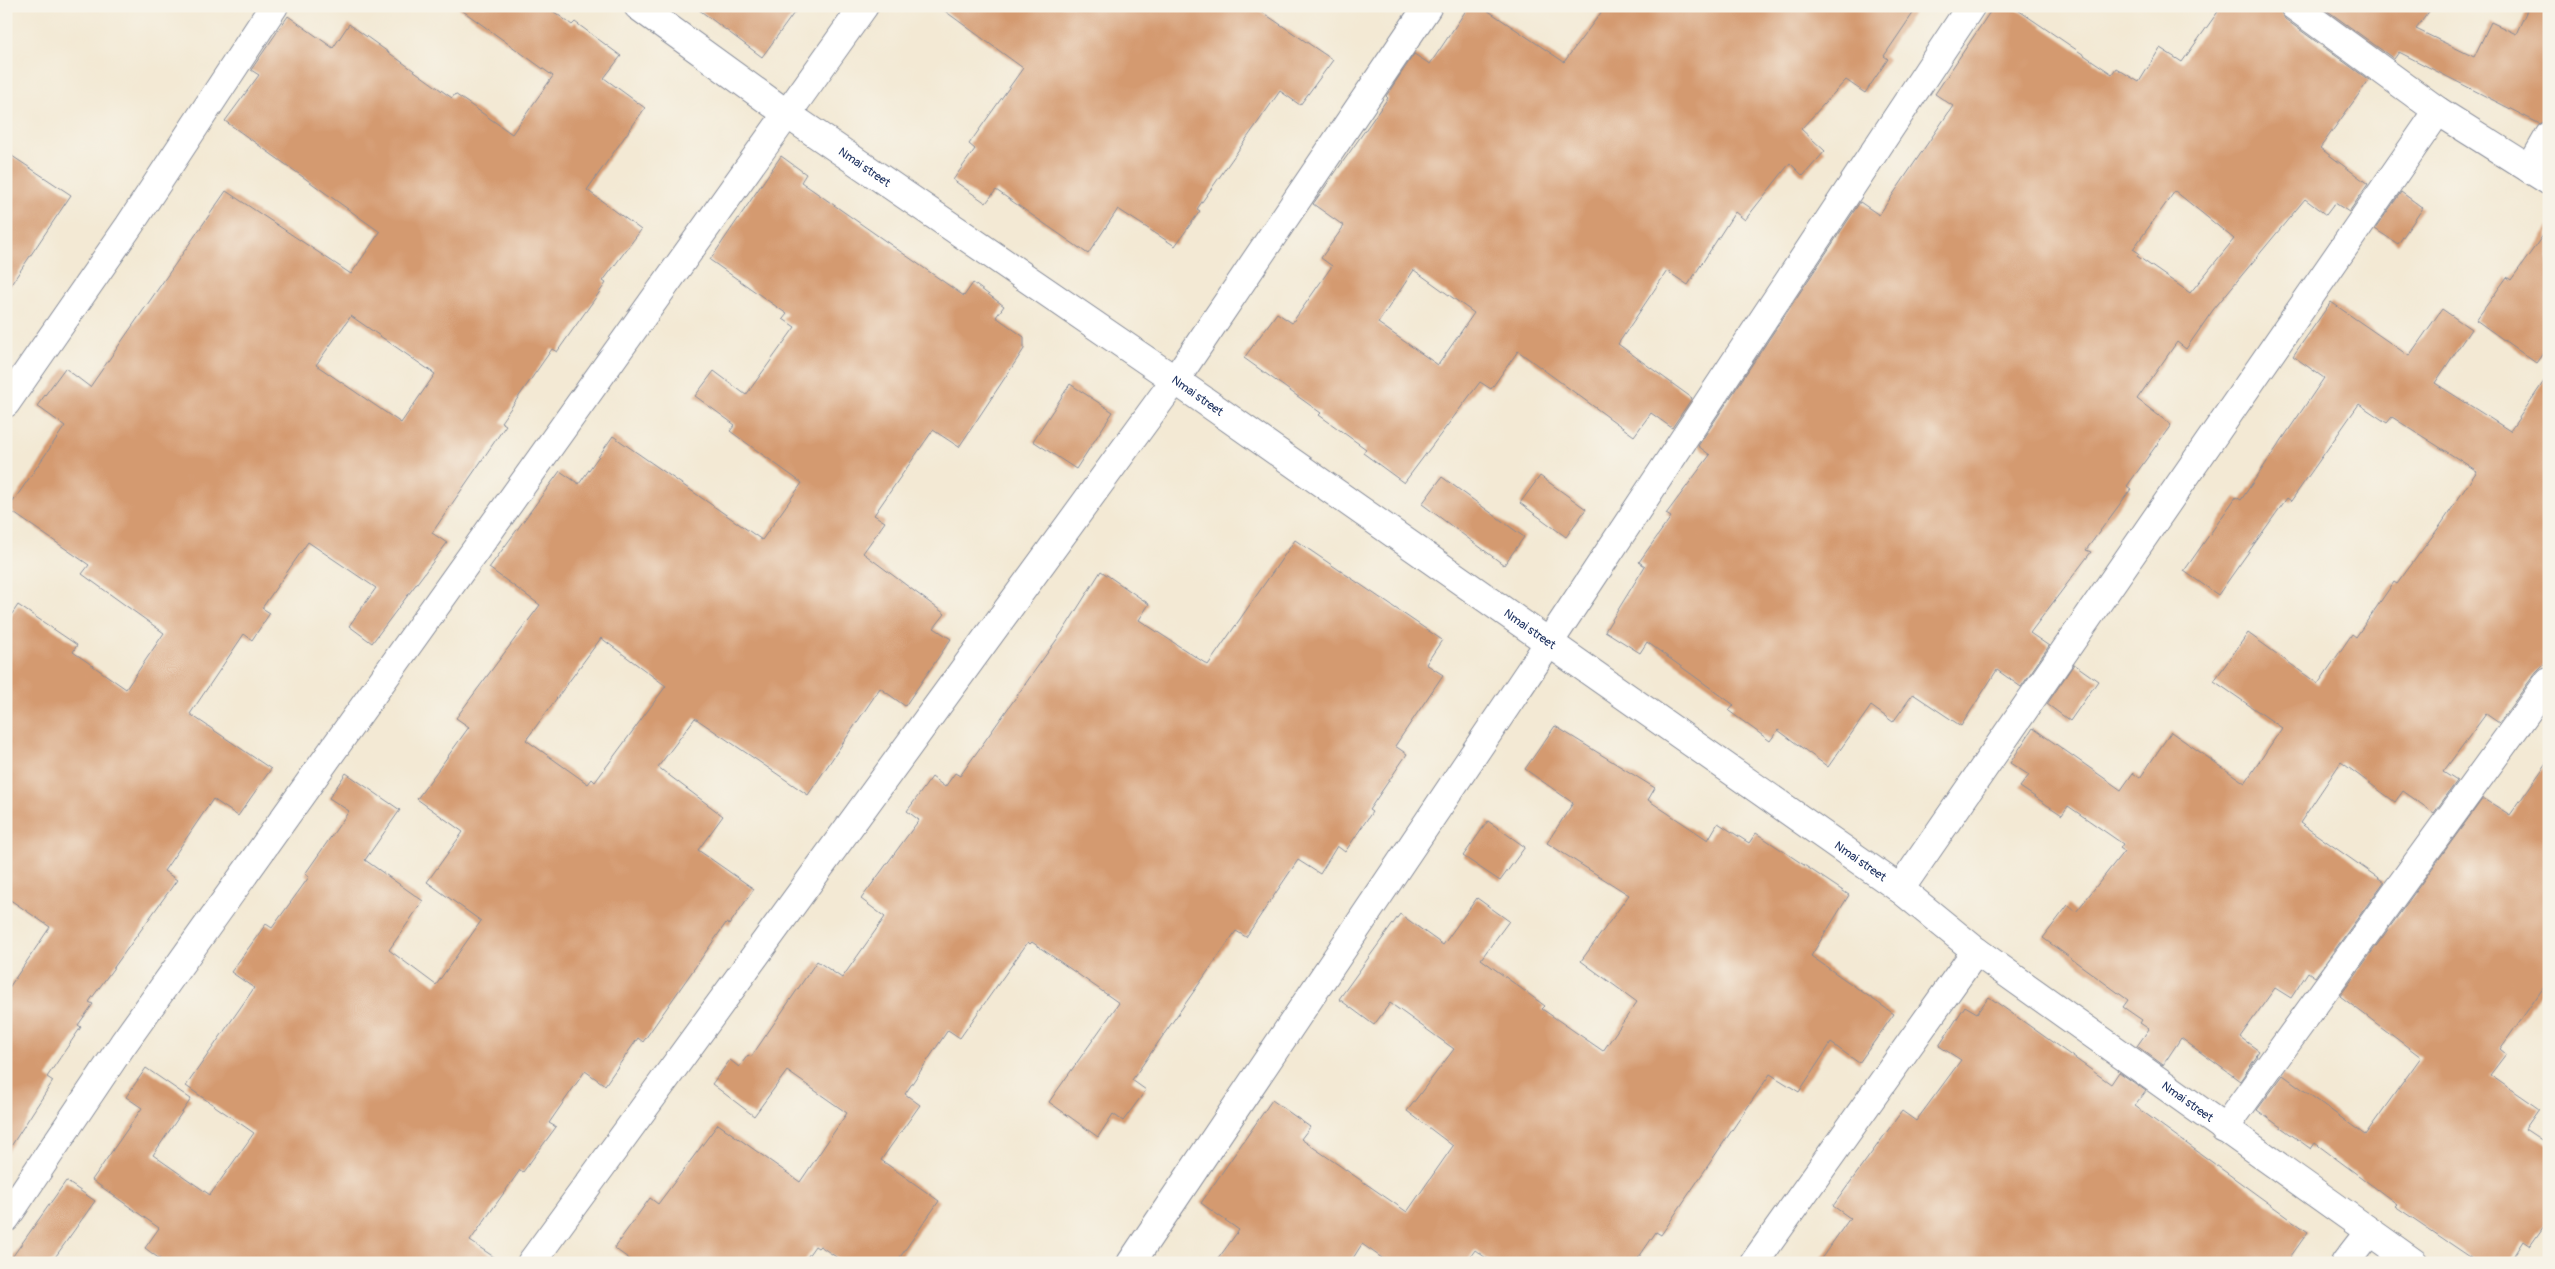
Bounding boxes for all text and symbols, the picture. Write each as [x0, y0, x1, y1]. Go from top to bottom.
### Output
street label: Nmai street [835, 144, 894, 190]
street label: Nmai street [1169, 372, 1227, 419]
street label: Nmai street [1501, 606, 1559, 653]
street label: Nmai street [1832, 838, 1890, 885]
street label: Nmai street [2159, 1078, 2216, 1125]

